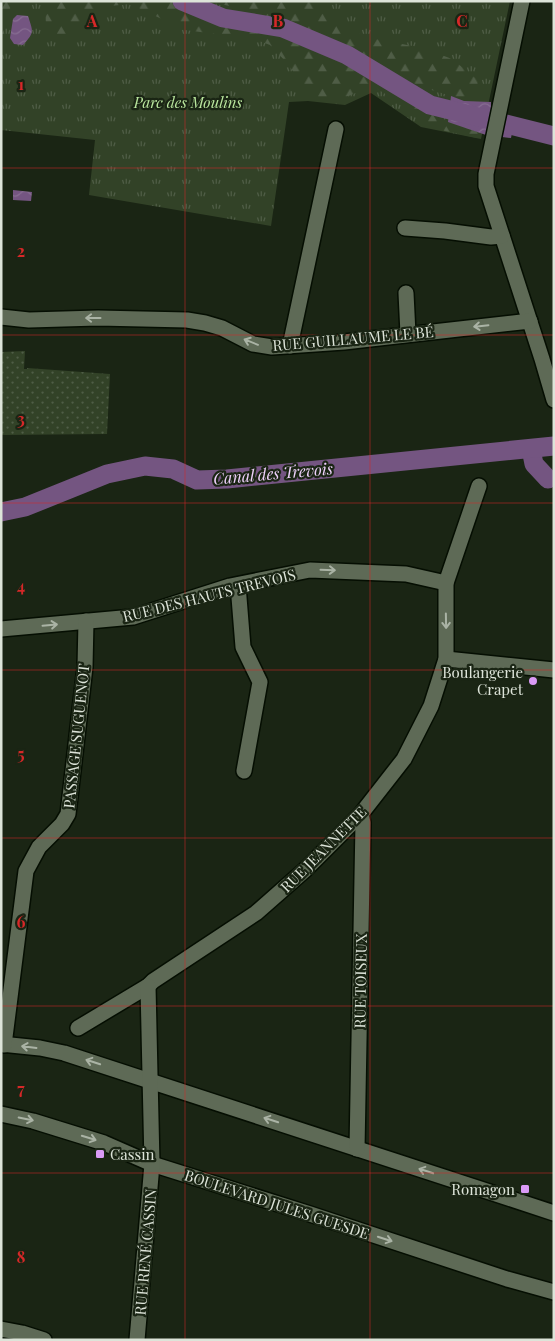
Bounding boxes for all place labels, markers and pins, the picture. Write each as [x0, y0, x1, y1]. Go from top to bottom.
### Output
place label: Boulangerie Crapet [442, 662, 524, 699]
marker: Boulangerie Crapet [527, 675, 539, 687]
place label: Cassin [110, 1144, 155, 1164]
marker: Cassin [94, 1148, 106, 1160]
place label: Romagon [451, 1179, 515, 1199]
marker: Romagon [519, 1183, 531, 1195]

